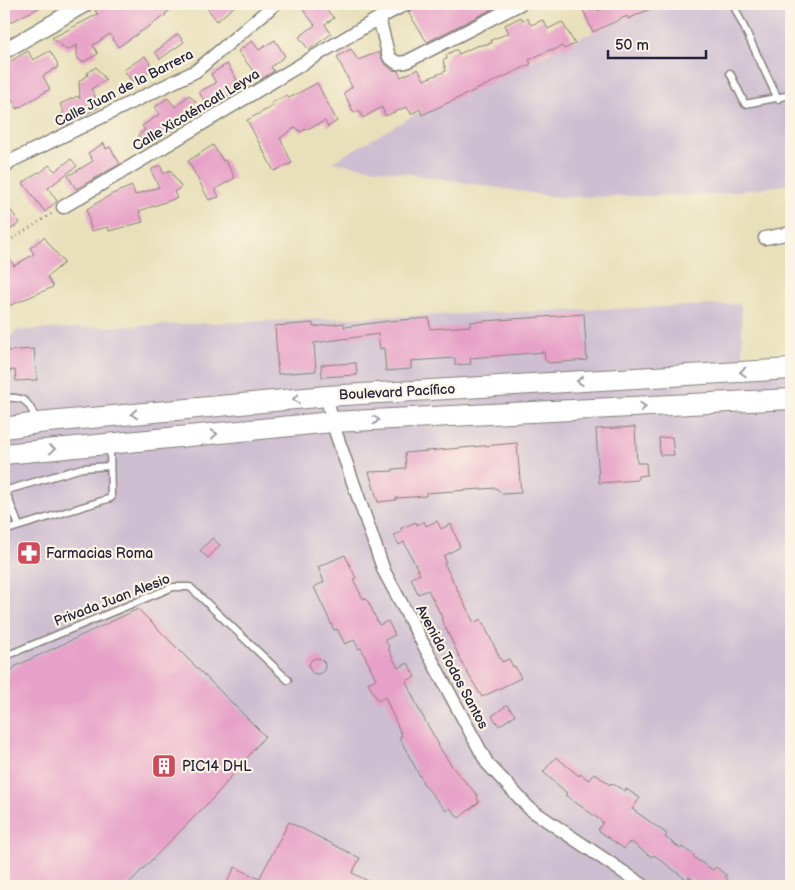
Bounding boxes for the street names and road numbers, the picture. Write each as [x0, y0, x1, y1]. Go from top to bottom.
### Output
street label: Calle Juan de la Barrera [52, 46, 196, 130]
street label: Calle Xicoténcatl Leyva [129, 65, 263, 155]
street label: Boulevard Pacífico [338, 380, 456, 404]
street label: Privada Juan Alesio [52, 570, 172, 630]
street label: Avenida Todos Santos [412, 602, 492, 732]

